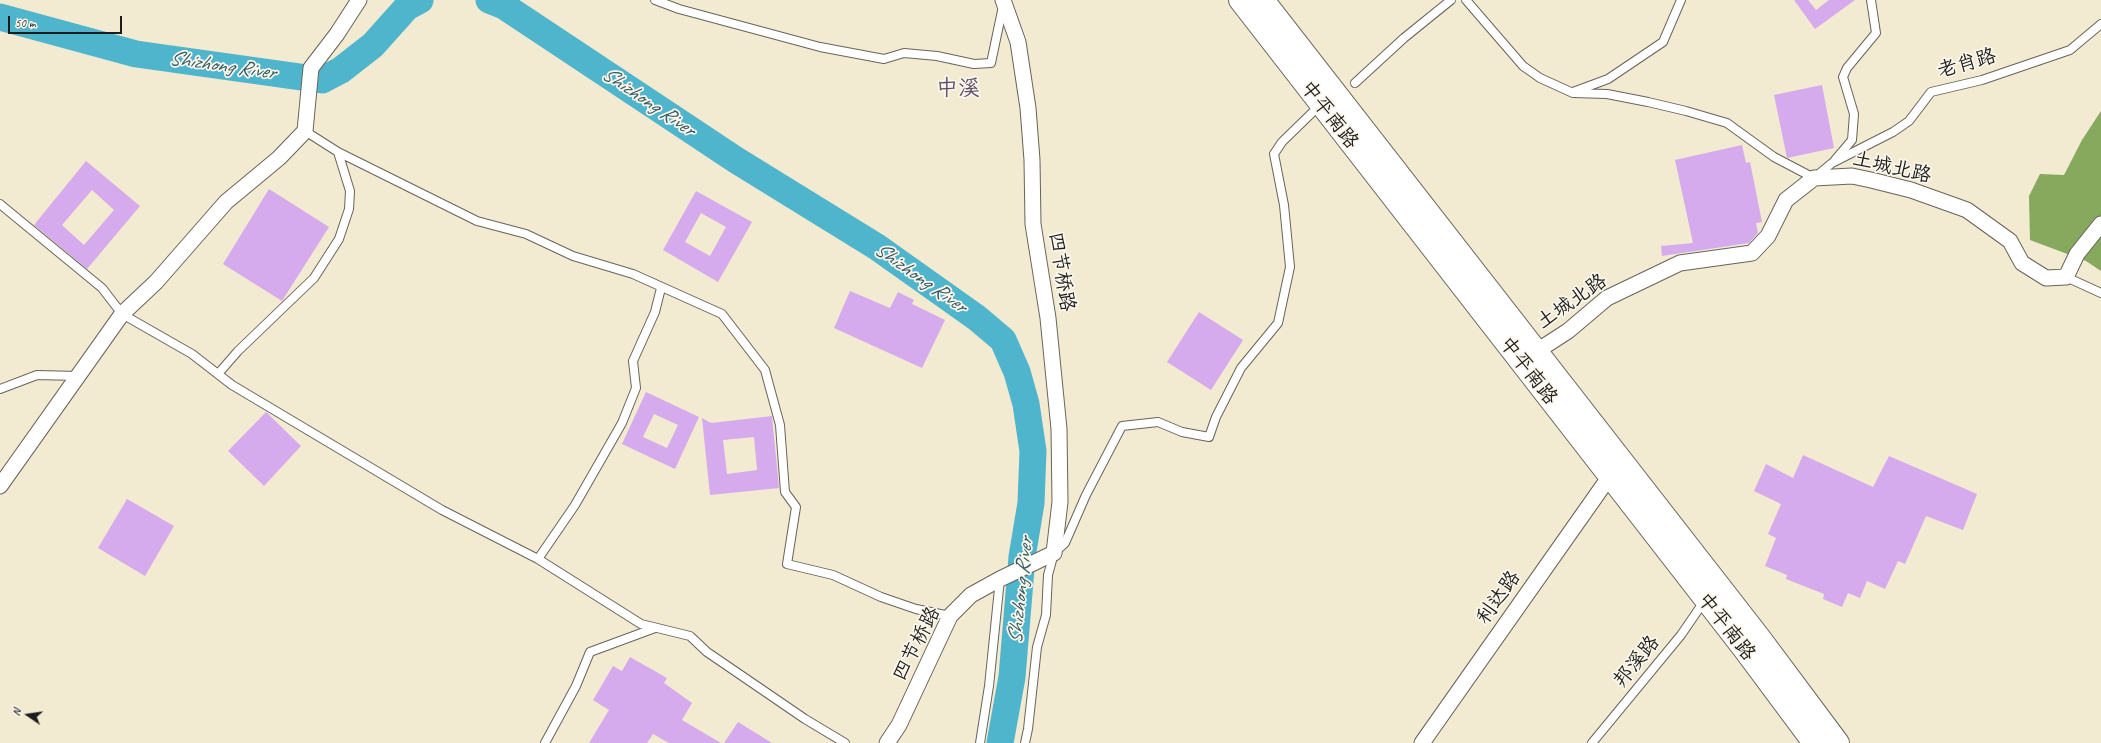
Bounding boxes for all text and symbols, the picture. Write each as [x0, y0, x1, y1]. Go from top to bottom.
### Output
scale bar [10, 8, 124, 34]
text: 50 m [15, 15, 35, 31]
street label: 老肖路 [1935, 44, 1999, 84]
water label: Shizhong River [167, 46, 277, 86]
water label: Shizhong River [597, 62, 699, 142]
district label: 中溪 [936, 76, 980, 102]
street label: 中平南路 [1295, 76, 1363, 154]
street label: 土城北路 [1850, 147, 1934, 189]
street label: 四节桥路 [1043, 231, 1079, 313]
water label: Shizhong River [869, 237, 971, 319]
street label: 土城北路 [1532, 269, 1612, 335]
street label: 中平南路 [1494, 332, 1562, 410]
water label: Shizhong River [1003, 537, 1039, 645]
street label: 利达路 [1472, 567, 1526, 629]
street label: 中平南路 [1692, 588, 1760, 666]
street label: 四节桥路 [888, 603, 946, 685]
street label: 邦溪路 [1609, 631, 1665, 693]
north arrow [8, 695, 48, 735]
text: N [9, 707, 24, 717]

